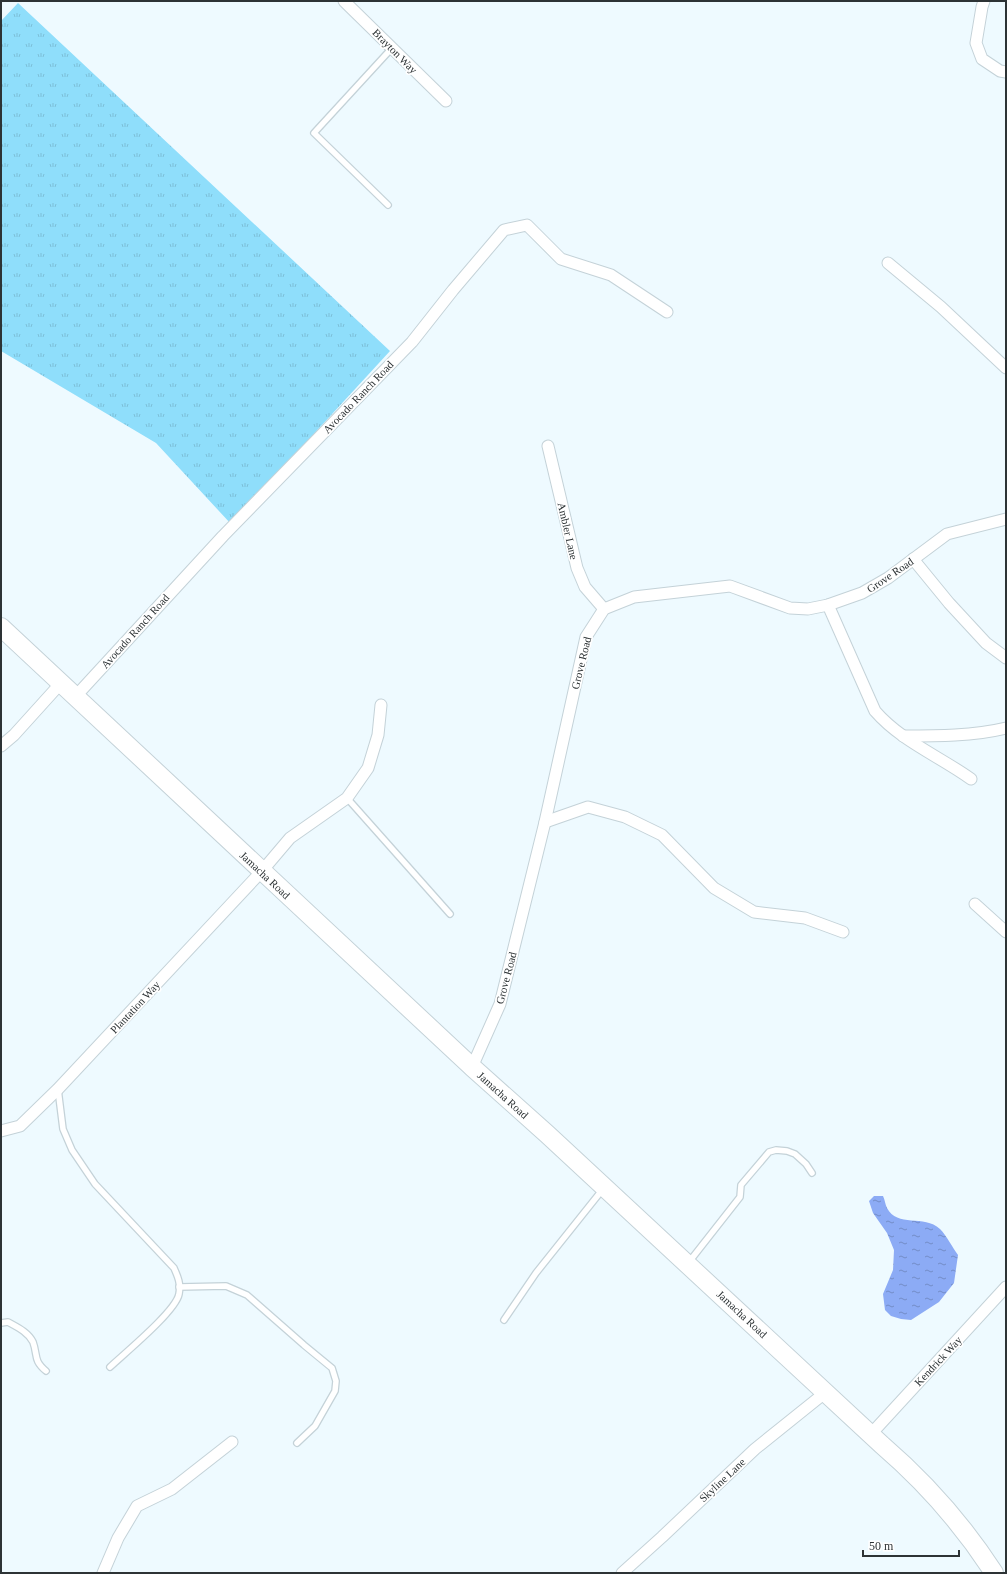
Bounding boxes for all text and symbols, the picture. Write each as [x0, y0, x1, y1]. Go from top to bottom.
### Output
street label: Brayton Way [370, 26, 420, 76]
street label: Avocado Ranch Road [320, 358, 396, 436]
street label: Ambler Lane [556, 501, 580, 561]
street label: Grove Road [864, 555, 916, 595]
street label: Avocado Ranch Road [99, 591, 172, 671]
street label: Grove Road [569, 635, 593, 690]
street label: Jamacha Road [238, 849, 293, 901]
street label: Grove Road [493, 950, 519, 1005]
street label: Plantation Way [108, 978, 163, 1036]
street label: Jamacha Road [475, 1069, 531, 1121]
street label: Jamacha Road [715, 1288, 770, 1340]
street label: Kendrick Way [912, 1333, 964, 1388]
street label: Skyline Lane [697, 1456, 748, 1504]
scale bar [863, 1532, 959, 1558]
text: 50 m [869, 1539, 894, 1553]

